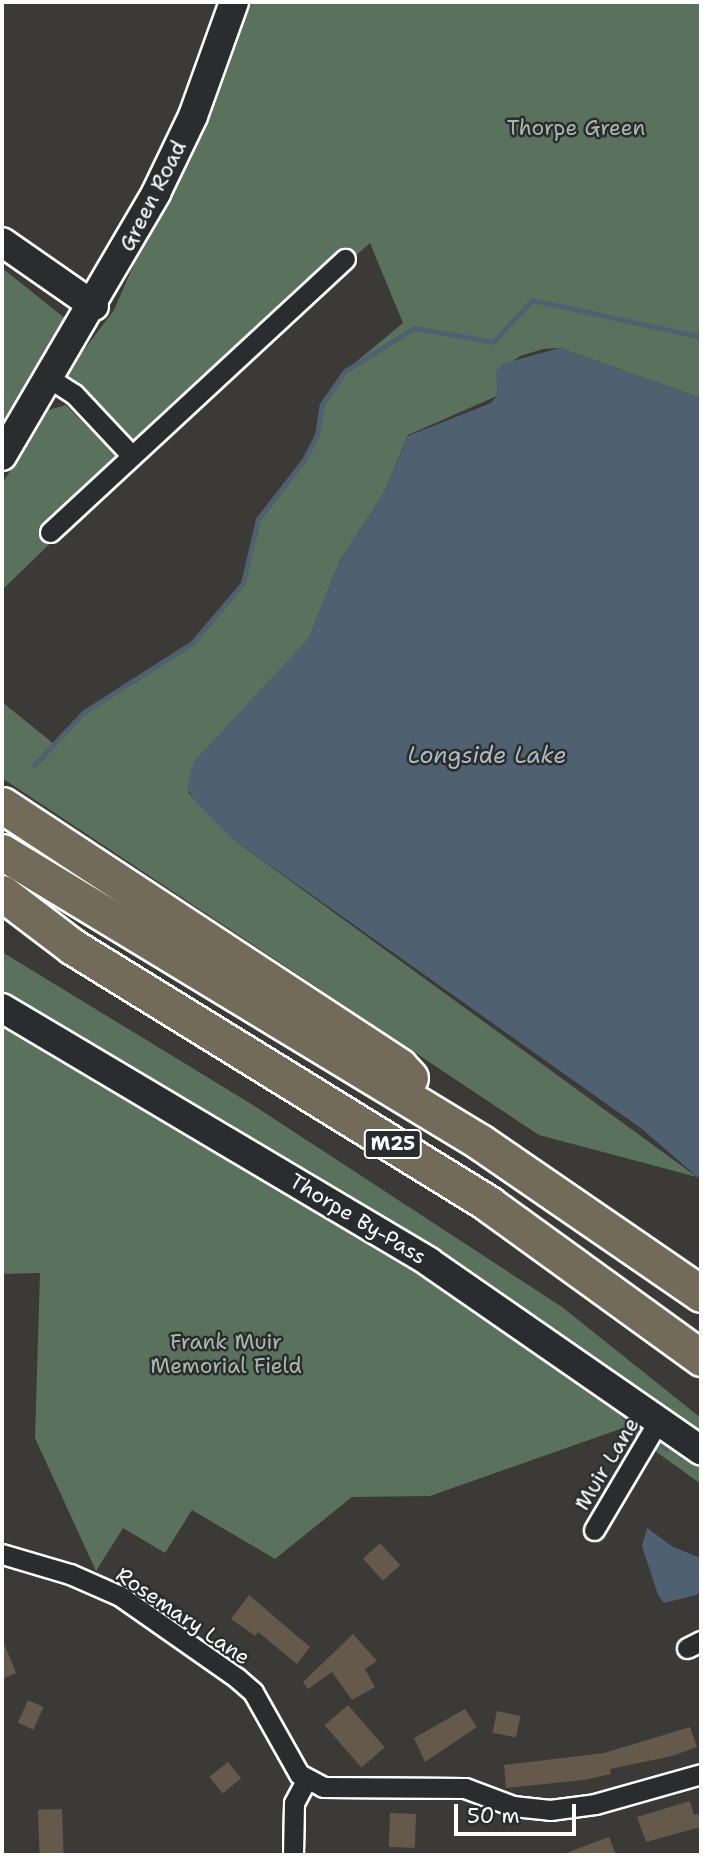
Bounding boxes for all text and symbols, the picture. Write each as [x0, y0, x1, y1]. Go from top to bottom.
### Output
park label: Thorpe Green [507, 115, 645, 141]
street label: Green Road [114, 136, 192, 256]
water label: Longside Lake [407, 741, 567, 769]
road number: M25 [363, 1128, 423, 1160]
street label: Thorpe By-Pass [285, 1168, 431, 1270]
park label: Frank Muir Memorial Field [150, 1329, 302, 1379]
street label: Muir Lane [570, 1413, 644, 1515]
street label: Rosemary Lane [111, 1562, 255, 1670]
scale bar [458, 1790, 580, 1834]
text: 50 m [467, 1802, 520, 1830]

